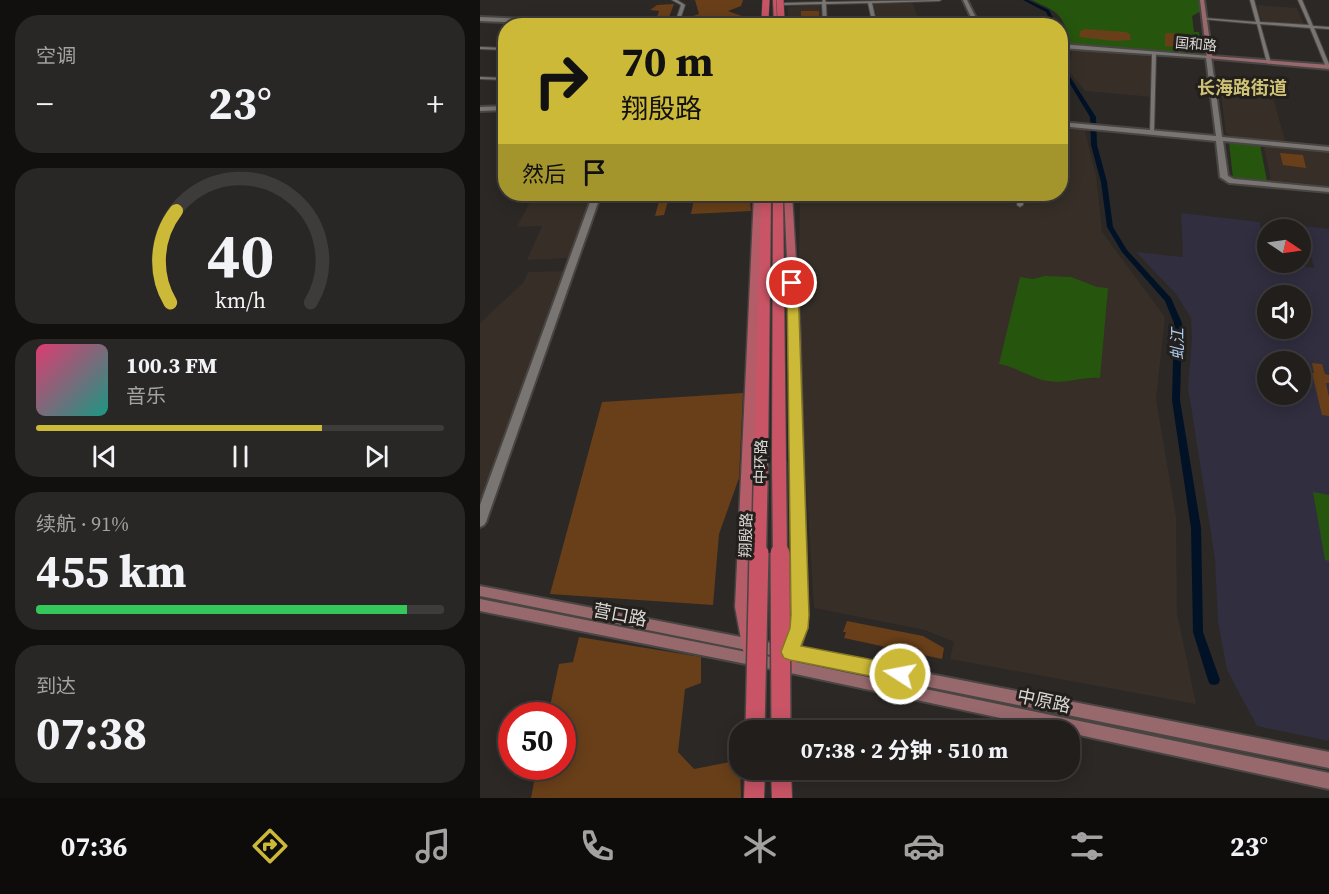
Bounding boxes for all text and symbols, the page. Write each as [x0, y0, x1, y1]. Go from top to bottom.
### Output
text: 70 m [621, 32, 714, 90]
street label: 国和路 [1174, 32, 1218, 56]
text: 空调 [36, 42, 76, 70]
icon: right [522, 42, 600, 120]
text: 23° [208, 72, 272, 134]
district label: 长海路街道 [1197, 75, 1287, 100]
text: − [36, 81, 54, 126]
text: + [426, 81, 444, 126]
text: 翔殷路 [621, 90, 702, 127]
icon: arrive [578, 156, 611, 189]
text: 然后 [522, 159, 566, 189]
text: 40 [206, 212, 274, 298]
north arrow [1257, 219, 1311, 273]
map controls [1257, 219, 1311, 405]
pin [766, 257, 817, 308]
icon: arrive [775, 266, 808, 299]
button: sound [1257, 285, 1311, 339]
text: km/h [214, 286, 266, 315]
water label: 虬江 [1166, 326, 1188, 360]
text: 100.3 FM [126, 350, 217, 380]
button: search [1257, 351, 1311, 405]
text: 音乐 [126, 382, 166, 410]
street label: 中环路 [750, 439, 771, 485]
icon: previous [88, 440, 121, 473]
icon: pause [224, 440, 257, 473]
icon: next [360, 440, 393, 473]
text: 续航 · 91% [36, 510, 129, 538]
street label: 翔殷路 [734, 512, 757, 558]
text: 455 km [36, 540, 187, 602]
street label: 营口路 [591, 597, 649, 632]
position arrow [868, 642, 932, 706]
text: 到达 [36, 672, 76, 700]
street label: 中原路 [1015, 683, 1073, 718]
text: 07:38 [36, 702, 147, 764]
speed limit sign: 50 [498, 702, 576, 780]
text: 07:38 · 2 分钟 · 510 m [801, 735, 1008, 765]
icon: directions [249, 825, 291, 867]
icon: music [412, 825, 454, 867]
icon: phone [576, 825, 618, 867]
icon: climate [739, 825, 781, 867]
icon: car [903, 825, 945, 867]
icon: filters [1066, 825, 1108, 867]
text: 07:36 [61, 828, 127, 865]
text: 23° [1230, 828, 1268, 865]

